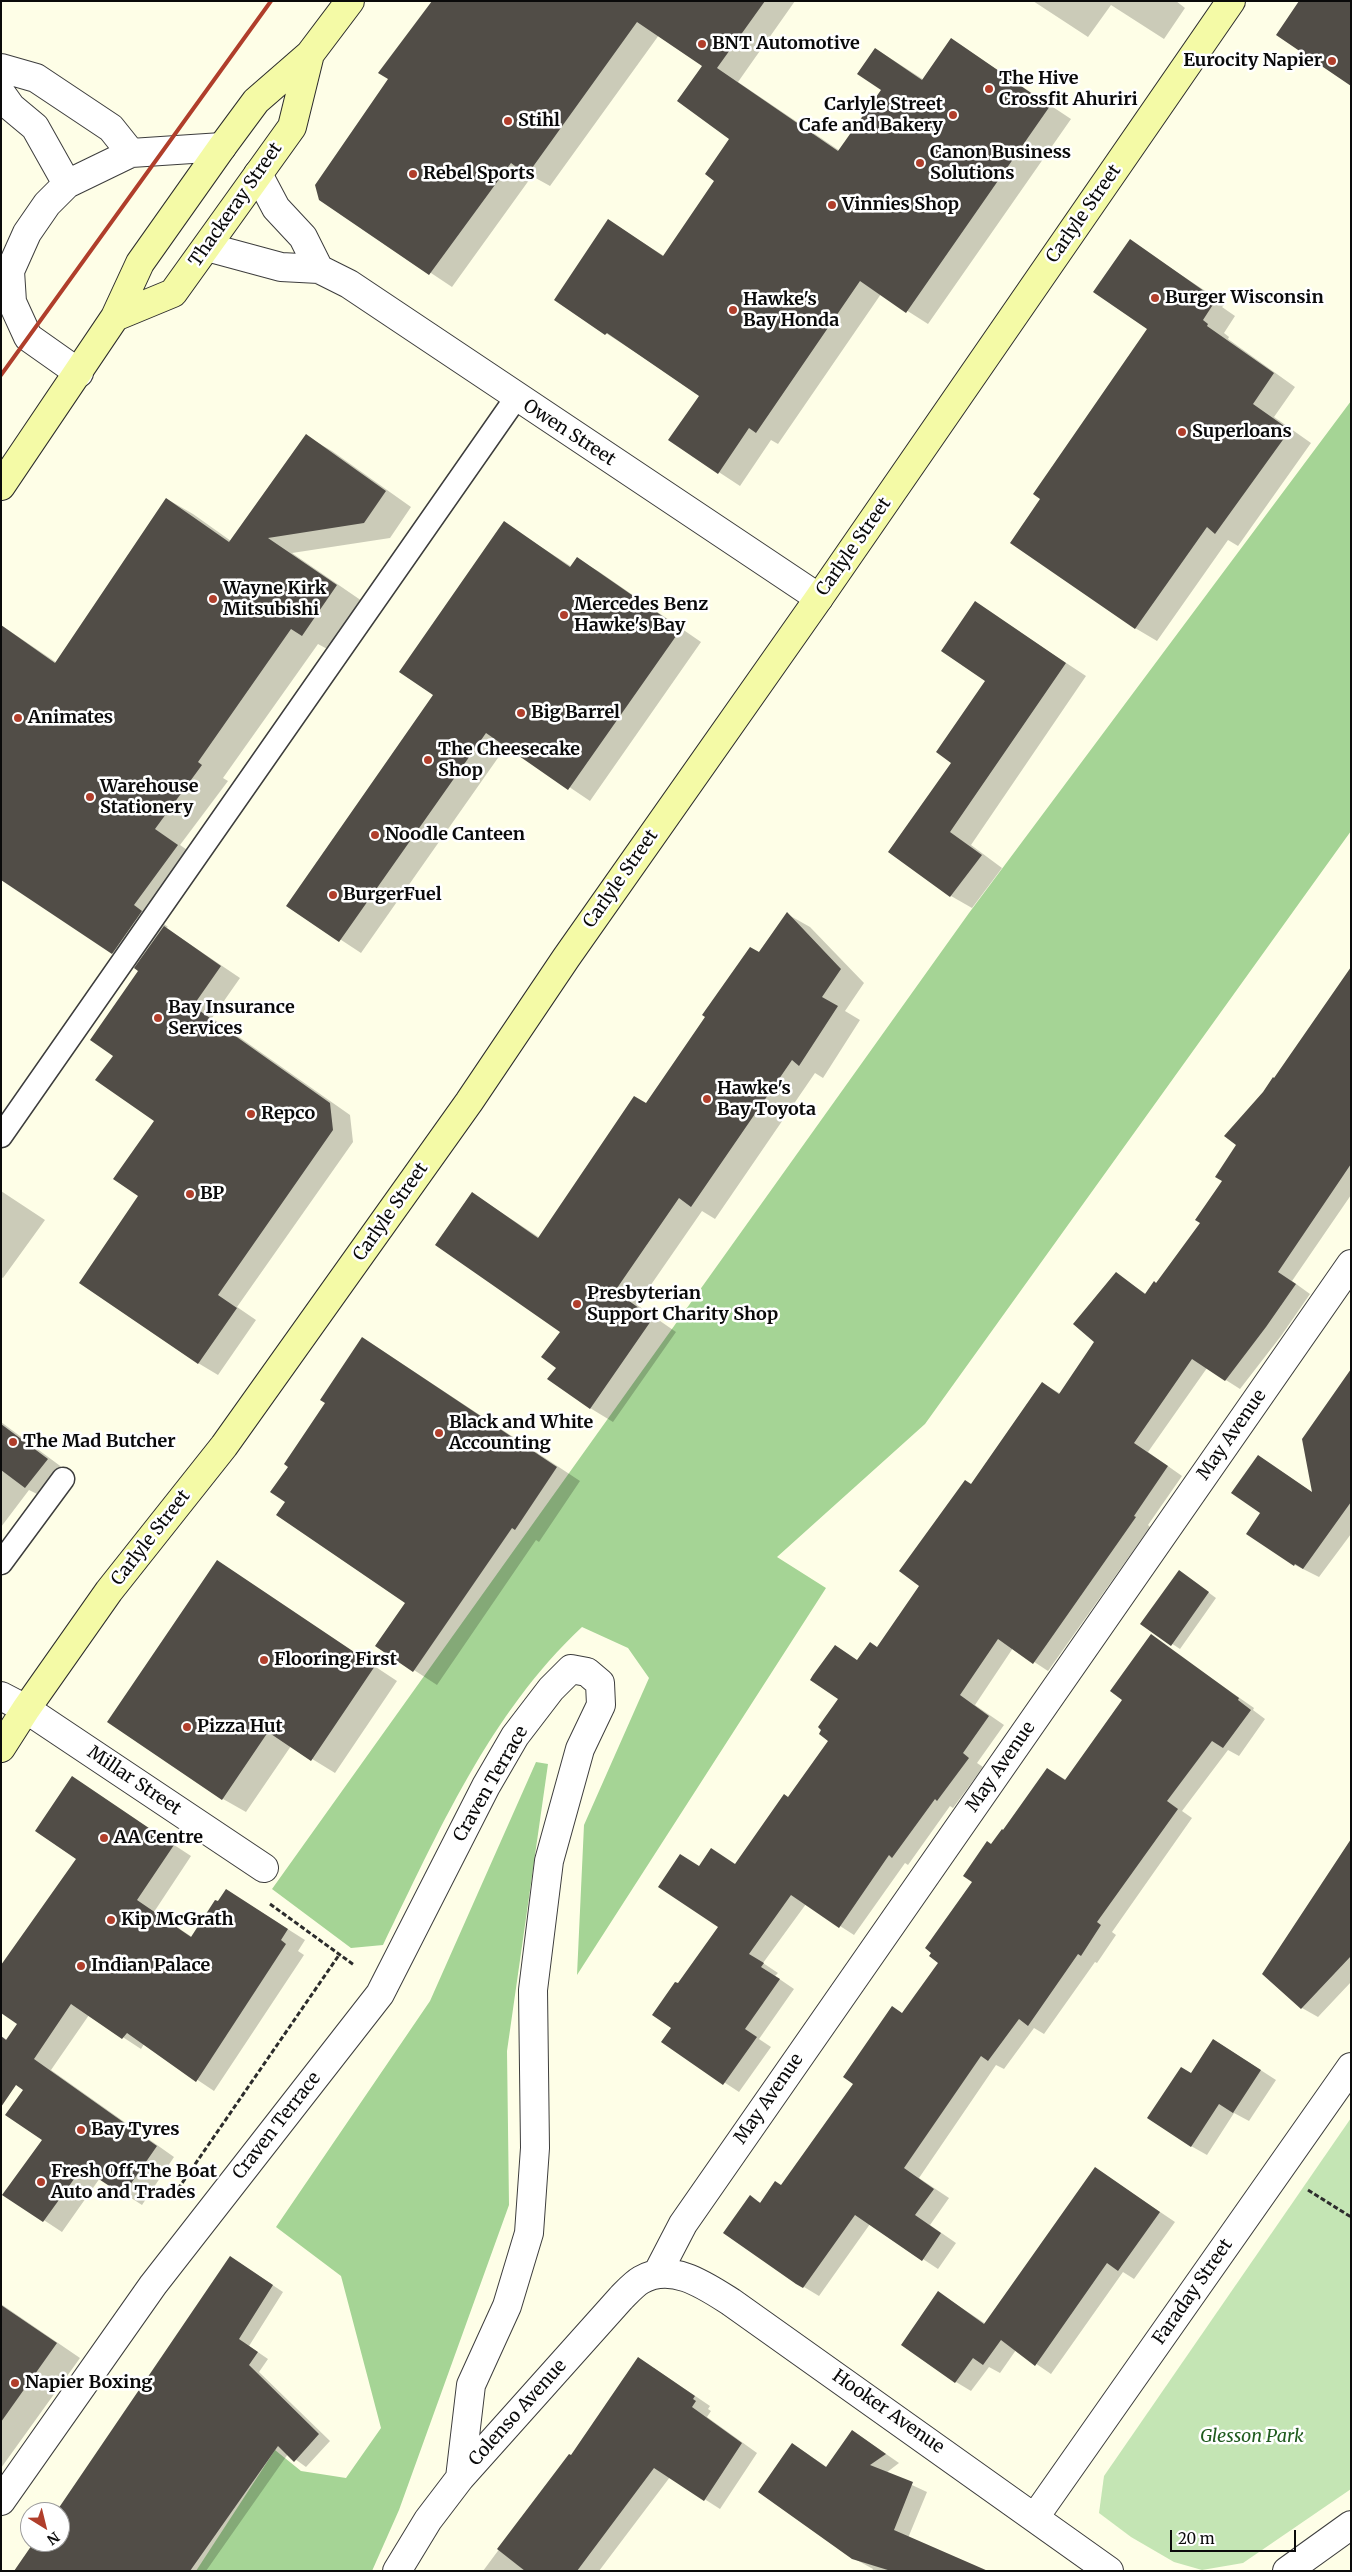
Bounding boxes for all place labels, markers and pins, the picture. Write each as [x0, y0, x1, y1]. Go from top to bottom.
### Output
place label: BNT Automotive [712, 33, 860, 55]
marker: BNT Automotive [696, 38, 708, 50]
place label: Eurocity Napier [1183, 50, 1322, 72]
marker: Eurocity Napier [1326, 55, 1338, 67]
place label: The Hive Crossfit Ahuriri [999, 68, 1138, 110]
marker: The Hive Crossfit Ahuriri [983, 83, 995, 95]
place label: Carlyle Street Cafe and Bakery [799, 94, 943, 136]
marker: Carlyle Street Cafe and Bakery [947, 109, 959, 121]
place label: Stihl [518, 110, 560, 132]
marker: Stihl [502, 115, 514, 127]
place label: Canon Business Solutions [930, 142, 1071, 184]
marker: Canon Business Solutions [914, 157, 926, 169]
place label: Rebel Sports [423, 163, 535, 185]
marker: Rebel Sports [407, 168, 419, 180]
place label: Vinnies Shop [842, 194, 959, 216]
marker: Vinnies Shop [826, 199, 838, 211]
place label: Burger Wisconsin [1165, 287, 1324, 309]
place label: Hawke's Bay Honda [743, 289, 839, 332]
marker: Burger Wisconsin [1149, 292, 1161, 304]
marker: Hawke's Bay Honda [727, 304, 739, 316]
place label: Superloans [1192, 421, 1292, 443]
marker: Superloans [1176, 426, 1188, 438]
place label: Wayne Kirk Mitsubishi [223, 578, 326, 620]
marker: Wayne Kirk Mitsubishi [207, 593, 219, 605]
place label: Mercedes Benz Hawke's Bay [574, 594, 708, 636]
marker: Mercedes Benz Hawke's Bay [558, 609, 570, 621]
place label: Big Barrel [531, 702, 620, 724]
place label: Animates [28, 707, 113, 729]
marker: Big Barrel [515, 707, 527, 719]
marker: Animates [12, 712, 24, 724]
place label: The Cheesecake Shop [438, 739, 580, 782]
marker: The Cheesecake Shop [422, 754, 434, 766]
place label: Warehouse Stationery [100, 776, 198, 819]
marker: Warehouse Stationery [84, 791, 96, 803]
place label: Noodle Canteen [385, 824, 525, 846]
marker: Noodle Canteen [369, 829, 381, 841]
place label: BurgerFuel [343, 884, 442, 906]
marker: BurgerFuel [327, 889, 339, 901]
place label: Bay Insurance Services [168, 997, 295, 1040]
marker: Bay Insurance Services [152, 1012, 164, 1024]
place label: Hawke's Bay Toyota [717, 1078, 816, 1120]
marker: Hawke's Bay Toyota [701, 1093, 713, 1105]
place label: Repco [261, 1103, 315, 1125]
marker: Repco [245, 1108, 257, 1120]
place label: BP [200, 1183, 224, 1205]
marker: BP [184, 1188, 196, 1200]
place label: Presbyterian Support Charity Shop [587, 1283, 778, 1326]
marker: Presbyterian Support Charity Shop [571, 1298, 583, 1310]
place label: Black and White Accounting [449, 1412, 593, 1455]
marker: Black and White Accounting [433, 1427, 445, 1439]
place label: The Mad Butcher [23, 1431, 176, 1453]
marker: The Mad Butcher [7, 1436, 19, 1448]
place label: Flooring First [274, 1649, 397, 1671]
marker: Flooring First [258, 1654, 270, 1666]
place label: Pizza Hut [197, 1716, 283, 1738]
marker: Pizza Hut [181, 1721, 193, 1733]
place label: AA Centre [114, 1827, 203, 1849]
marker: AA Centre [98, 1832, 110, 1844]
place label: Kip McGrath [121, 1909, 234, 1931]
marker: Kip McGrath [105, 1914, 117, 1926]
place label: Indian Palace [91, 1955, 210, 1977]
marker: Indian Palace [75, 1960, 87, 1972]
place label: Bay Tyres [91, 2119, 180, 2141]
marker: Bay Tyres [75, 2124, 87, 2136]
place label: Fresh Off The Boat Auto and Trades [51, 2161, 217, 2204]
marker: Fresh Off The Boat Auto and Trades [35, 2176, 47, 2188]
place label: Napier Boxing [25, 2372, 153, 2394]
marker: Napier Boxing [9, 2377, 21, 2389]

